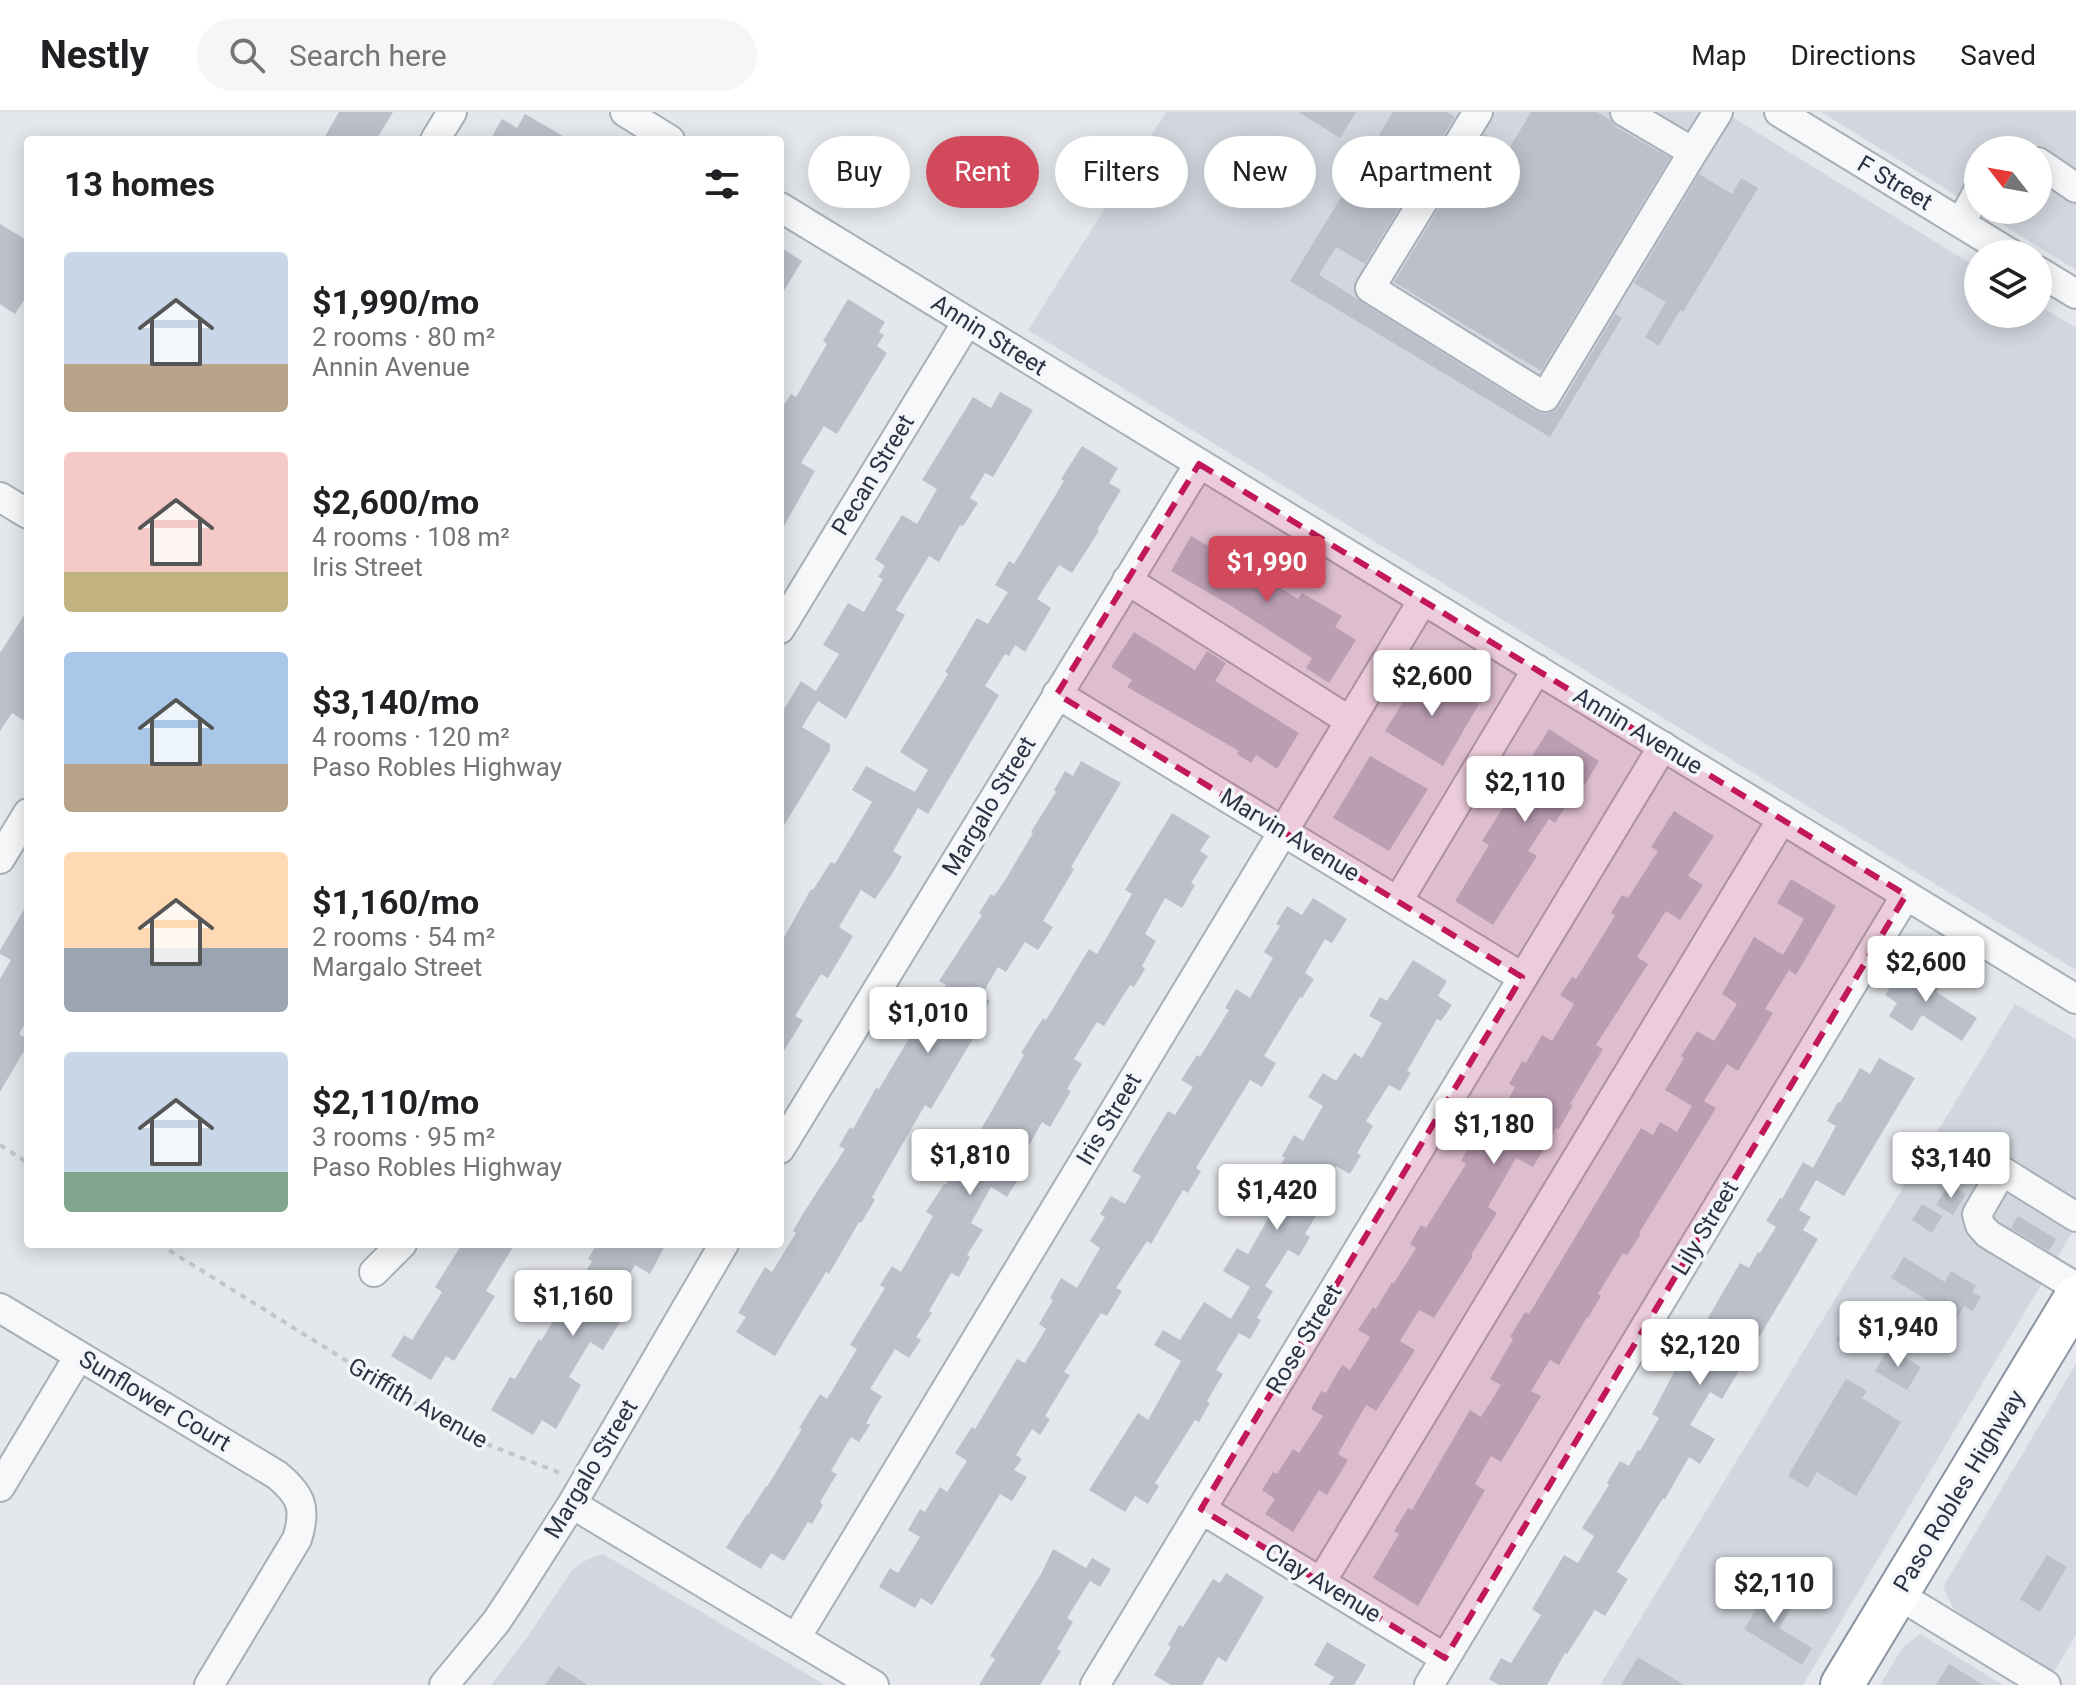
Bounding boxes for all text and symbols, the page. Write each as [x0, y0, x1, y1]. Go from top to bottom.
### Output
search box [197, 19, 757, 91]
text: Nestly [40, 33, 149, 77]
icon: search [225, 33, 269, 77]
text: Search here [289, 38, 447, 73]
text: Map [1691, 39, 1747, 72]
text: Directions [1791, 39, 1916, 72]
text: Saved [1960, 39, 2036, 72]
chip: Buy [808, 136, 910, 208]
chip: Rent [926, 136, 1039, 208]
chip: Filters [1055, 136, 1188, 208]
chip: New [1204, 136, 1316, 208]
chip: Apartment [1332, 136, 1520, 208]
north arrow [1964, 136, 2052, 224]
map controls [1964, 136, 2052, 328]
street label: F Street [1852, 150, 1938, 216]
icon: filters [700, 162, 744, 206]
text: 13 homes [64, 164, 215, 204]
button: layers [1964, 240, 2052, 328]
text: $1,990/mo [312, 282, 479, 322]
icon: home [128, 284, 224, 380]
street label: Annin Street [926, 289, 1052, 382]
text: 2 rooms · 80 m² [312, 322, 495, 352]
text: Annin Avenue [312, 352, 470, 382]
street label: Pecan Street [826, 409, 920, 540]
text: $2,600/mo [312, 482, 479, 522]
icon: home [128, 484, 224, 580]
text: 4 rooms · 108 m² [312, 522, 510, 552]
pin: $1,990 [1202, 536, 1332, 604]
text: $1,990 [1227, 547, 1307, 577]
text: Iris Street [312, 552, 423, 582]
pin: $2,600 [1367, 650, 1497, 718]
text: $2,600 [1392, 661, 1472, 691]
street label: Annin Avenue [1568, 681, 1708, 781]
text: $3,140/mo [312, 682, 479, 722]
icon: home [128, 684, 224, 780]
text: 4 rooms · 120 m² [312, 722, 510, 752]
street label: Margalo Street [937, 731, 1042, 881]
text: Paso Robles Highway [312, 752, 562, 782]
pin: $2,110 [1460, 756, 1590, 824]
text: $2,110 [1485, 767, 1565, 797]
street label: Marvin Avenue [1215, 782, 1365, 888]
text: $1,160/mo [312, 882, 479, 922]
icon: home [128, 884, 224, 980]
text: 2 rooms · 54 m² [312, 922, 495, 952]
pin: $2,600 [1861, 936, 1991, 1004]
text: $2,600 [1886, 947, 1966, 977]
text: Margalo Street [312, 952, 482, 982]
pin: $1,010 [863, 987, 993, 1055]
text: $1,010 [888, 998, 968, 1028]
street label: Iris Street [1071, 1068, 1147, 1170]
text: $2,110/mo [312, 1082, 479, 1122]
icon: home [128, 1084, 224, 1180]
pin: $1,180 [1429, 1098, 1559, 1166]
text: $1,180 [1454, 1109, 1534, 1139]
text: 3 rooms · 95 m² [312, 1122, 495, 1152]
pin: $1,810 [905, 1129, 1035, 1197]
pin: $3,140 [1886, 1132, 2016, 1200]
text: $1,810 [930, 1140, 1010, 1170]
text: $3,140 [1911, 1143, 1991, 1173]
text: Paso Robles Highway [312, 1152, 562, 1182]
pin: $1,420 [1212, 1164, 1342, 1232]
text: $1,420 [1237, 1175, 1317, 1205]
street label: Lily Street [1666, 1176, 1744, 1280]
pin: $1,160 [508, 1270, 638, 1338]
street label: Rose Street [1260, 1279, 1348, 1399]
text: $1,160 [533, 1281, 613, 1311]
pin: $1,940 [1833, 1301, 1963, 1369]
text: $1,940 [1858, 1312, 1938, 1342]
pin: $2,120 [1635, 1319, 1765, 1387]
text: $2,120 [1660, 1330, 1740, 1360]
street label: Sunflower Court [74, 1345, 236, 1457]
street label: Griffith Avenue [343, 1352, 493, 1454]
street label: Paso Robles Highway [1888, 1384, 2031, 1597]
street label: Margalo Street [539, 1394, 644, 1544]
street label: Clay Avenue [1260, 1537, 1386, 1629]
pin: $2,110 [1709, 1557, 1839, 1625]
text: $2,110 [1734, 1568, 1814, 1598]

